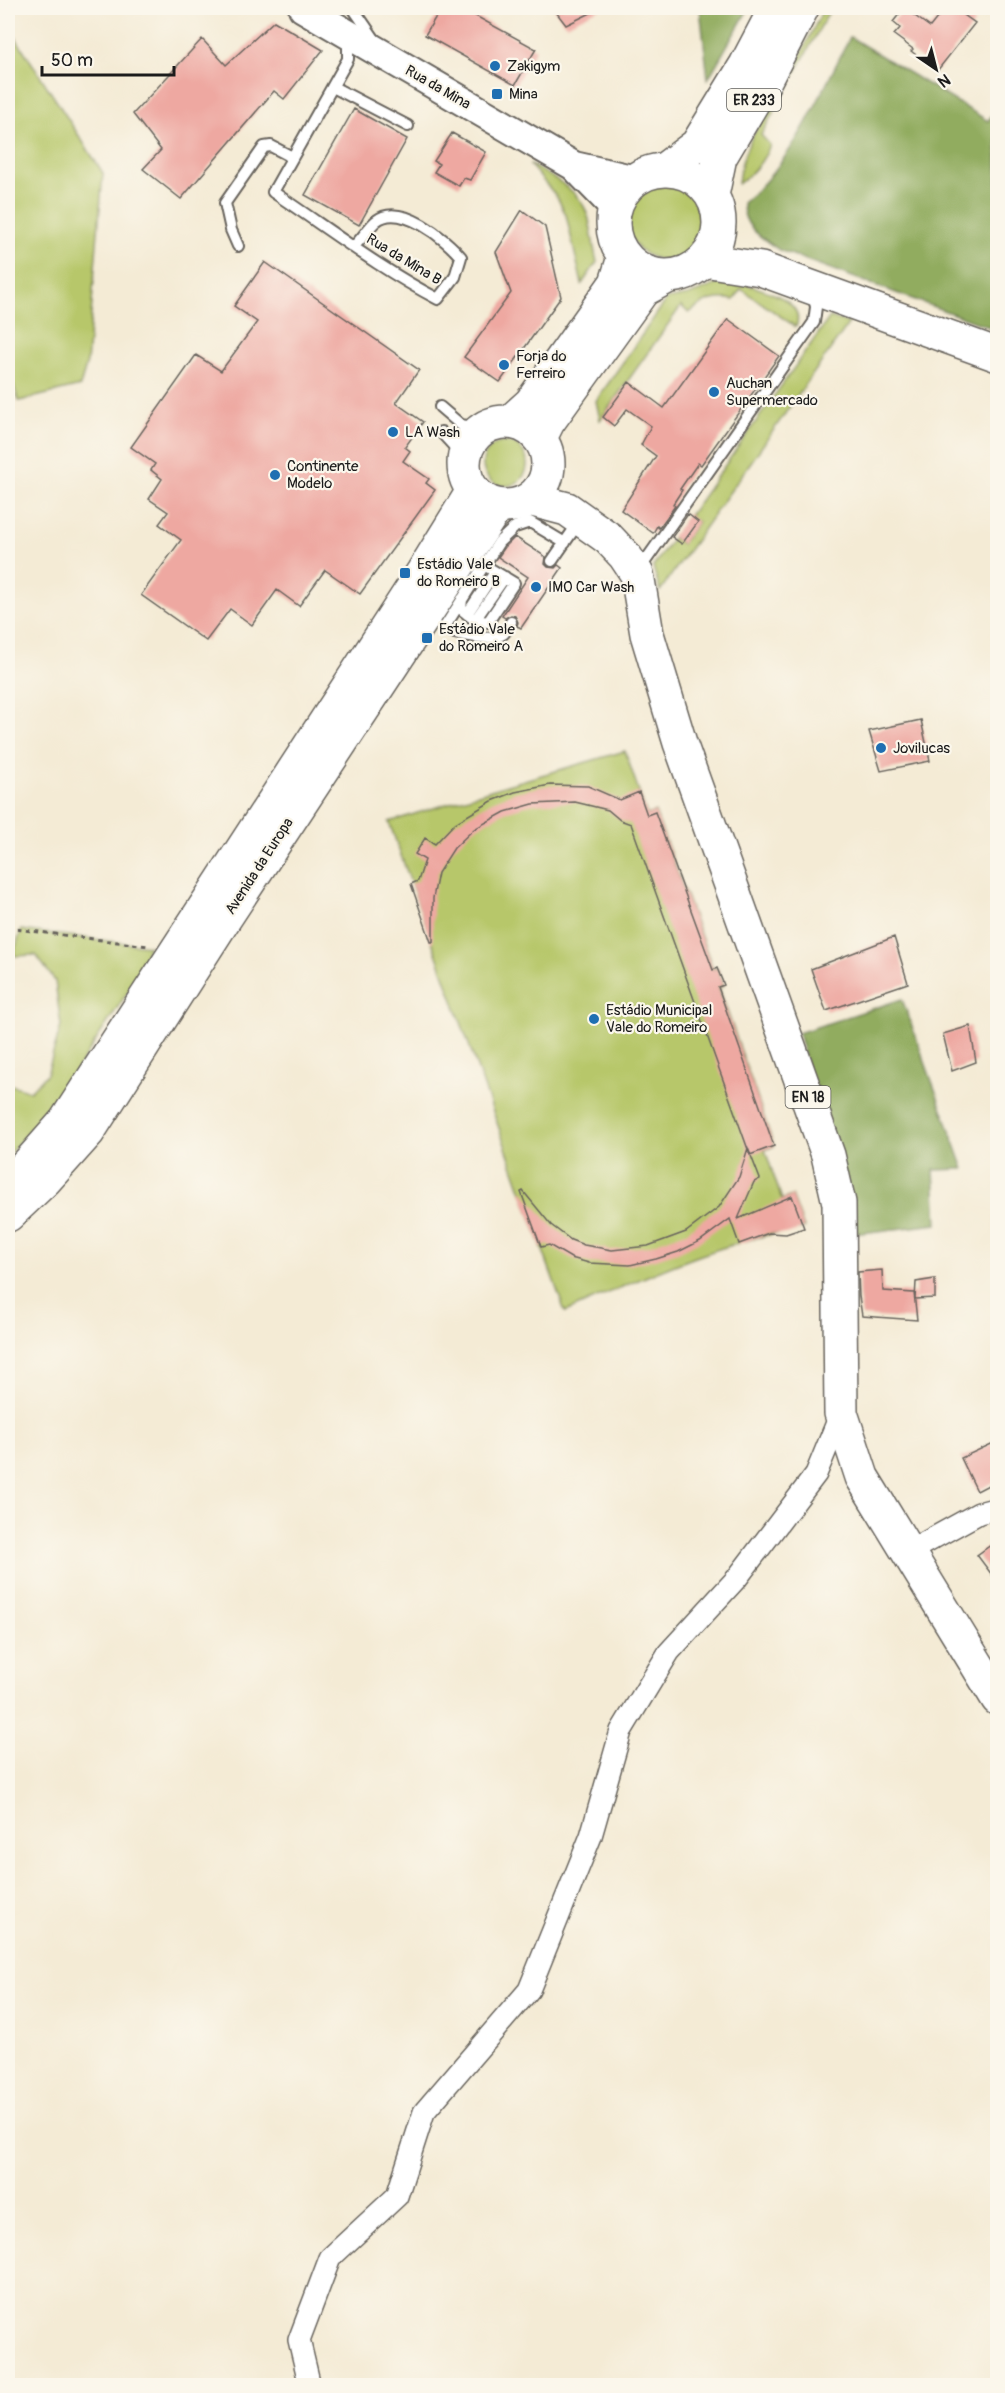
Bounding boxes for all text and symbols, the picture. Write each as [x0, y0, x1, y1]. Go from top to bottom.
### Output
scale bar [42, 39, 174, 77]
north arrow [906, 39, 966, 99]
text: 50 m [51, 49, 93, 72]
place label: Zakigym [507, 57, 560, 76]
marker: Zakigym [488, 59, 502, 73]
street label: Rua da Mina [401, 61, 474, 114]
text: N [934, 69, 954, 92]
place label: Mina [509, 85, 538, 104]
marker: Mina [490, 87, 504, 101]
road number: ER 233 [727, 89, 781, 111]
street label: Rua da Mina B [363, 230, 445, 289]
place label: Forja do Ferreiro [516, 347, 566, 383]
marker: Forja do Ferreiro [497, 358, 511, 372]
place label: Auchan Supermercado [726, 374, 818, 410]
marker: Auchan Supermercado [707, 385, 721, 399]
place label: LA Wash [405, 423, 460, 442]
marker: LA Wash [386, 425, 400, 439]
place label: Continente Modelo [287, 457, 359, 493]
marker: Continente Modelo [268, 468, 282, 482]
place label: Estádio Vale do Romeiro B [417, 555, 500, 591]
marker: Estádio Vale do Romeiro B [398, 566, 412, 580]
place label: IMO Car Wash [548, 578, 634, 597]
marker: IMO Car Wash [529, 580, 543, 594]
place label: Estádio Vale do Romeiro A [439, 620, 523, 656]
marker: Estádio Vale do Romeiro A [420, 631, 434, 645]
place label: Jovilucas [893, 739, 950, 758]
marker: Jovilucas [874, 741, 888, 755]
street label: Avenida da Europa [221, 814, 298, 918]
place label: Estádio Municipal Vale do Romeiro [606, 1001, 712, 1037]
marker: Estádio Municipal Vale do Romeiro [587, 1012, 601, 1026]
road number: EN 18 [786, 1086, 830, 1108]

